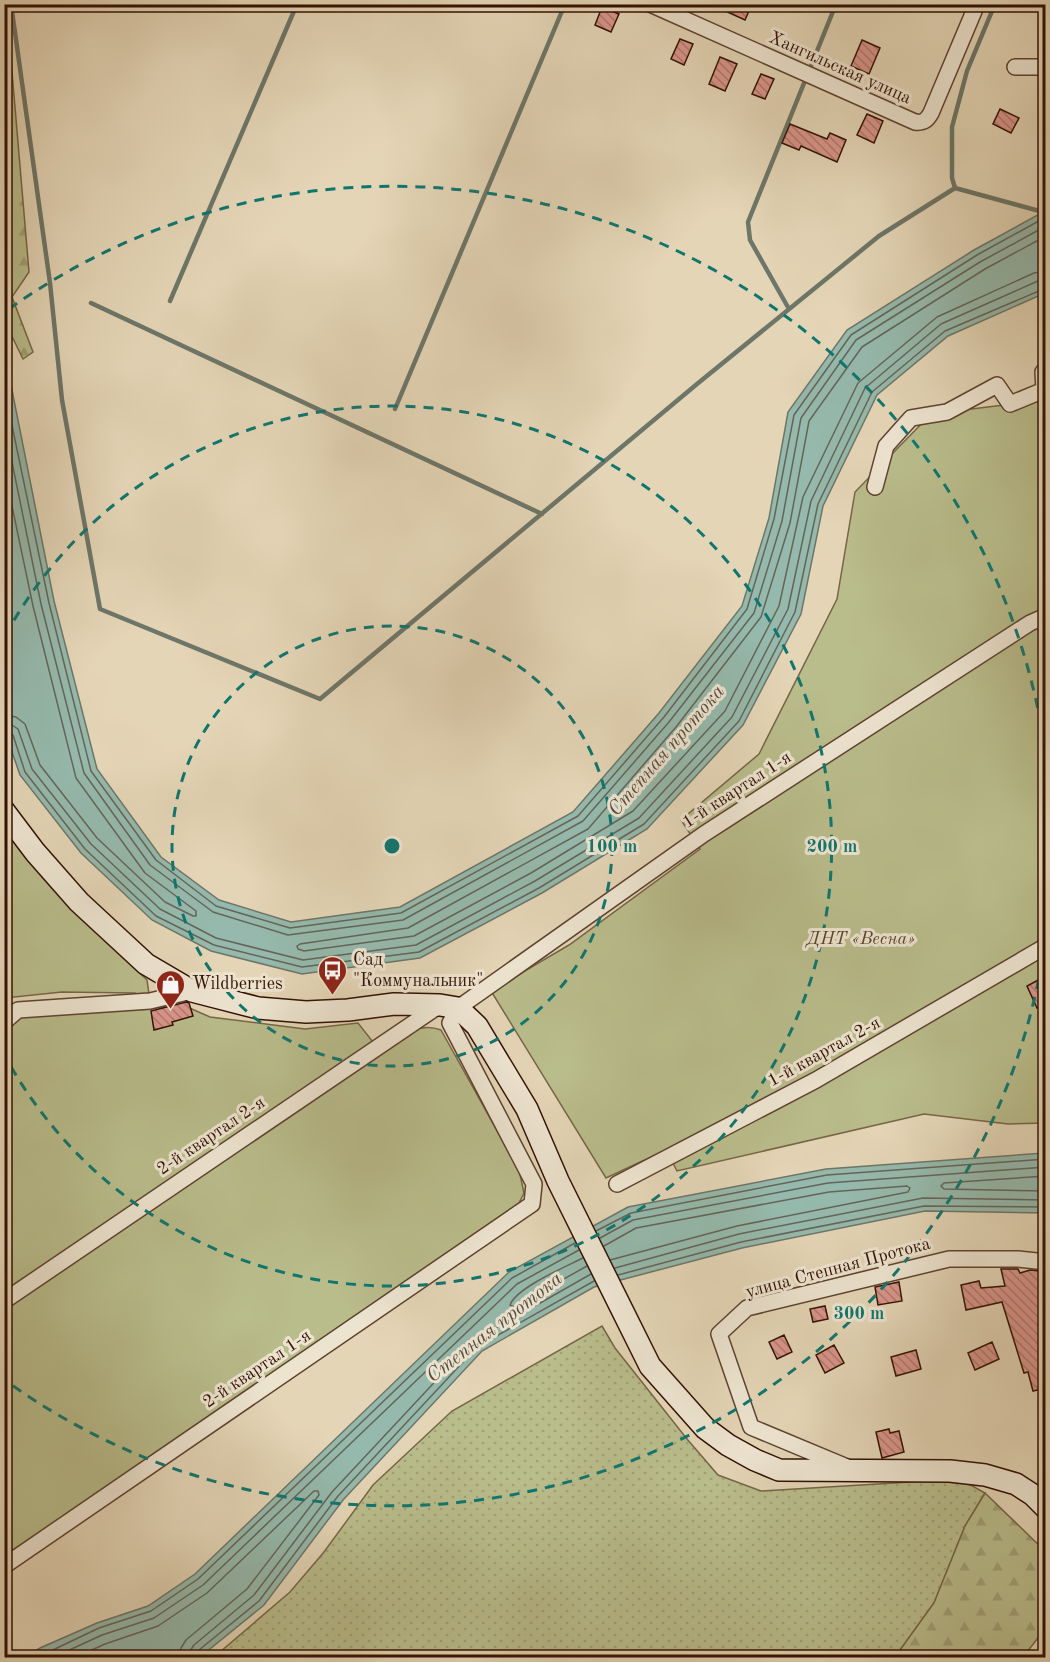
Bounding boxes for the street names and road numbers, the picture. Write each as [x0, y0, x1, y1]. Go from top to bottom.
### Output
street label: Хангильская улица [766, 29, 914, 107]
street label: 1-й квартал 1-я [679, 748, 795, 832]
street label: 1-й квартал 2-я [765, 1014, 883, 1090]
street label: 2-й квартал 2-я [154, 1093, 268, 1179]
street label: улица Степная Протока [744, 1235, 933, 1301]
street label: 2-й квартал 1-я [200, 1326, 314, 1412]

